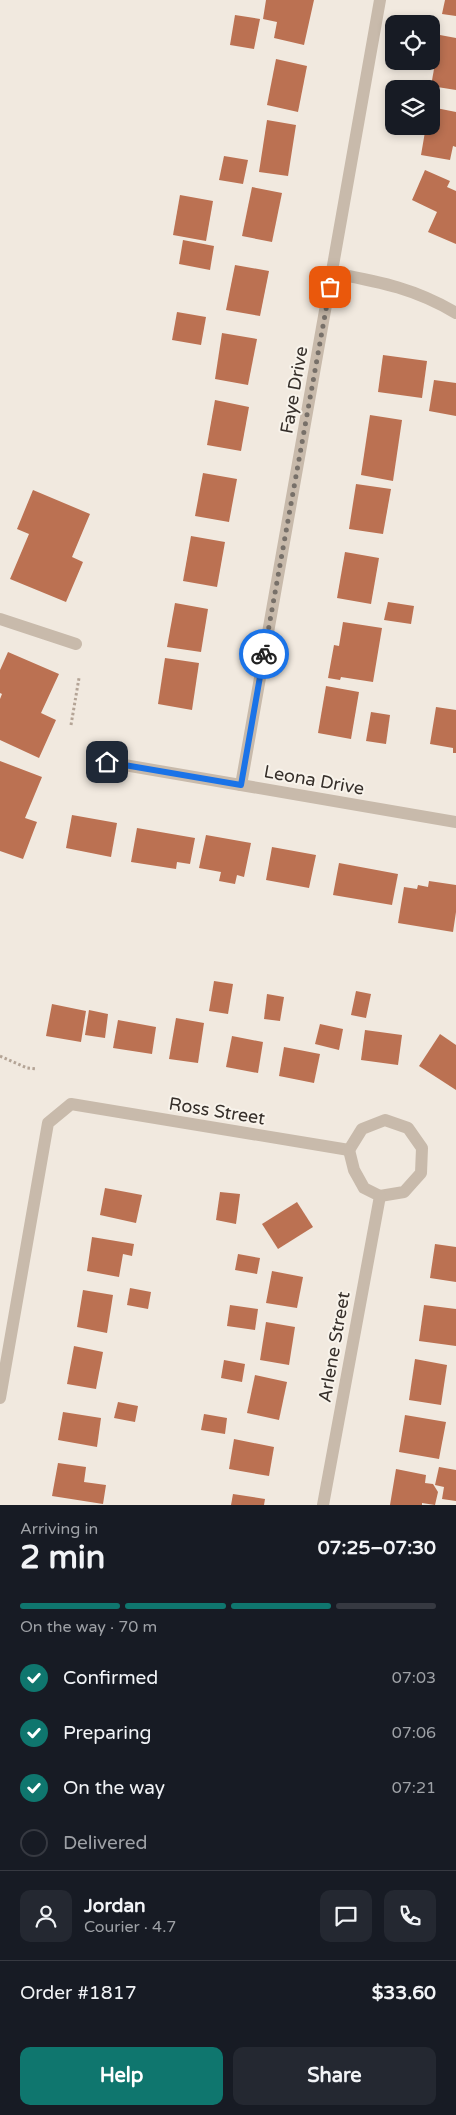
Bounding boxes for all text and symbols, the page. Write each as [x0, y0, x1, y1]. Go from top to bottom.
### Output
map controls [385, 15, 440, 135]
button: locate [385, 15, 440, 70]
button: layers [385, 80, 440, 135]
pin [309, 266, 351, 308]
icon: bag [316, 273, 344, 301]
street label: Faye Drive [276, 345, 312, 435]
courier [239, 629, 289, 679]
icon: bike [250, 640, 278, 668]
pin [86, 741, 128, 783]
icon: home [93, 748, 121, 776]
street label: Leona Drive [262, 760, 366, 800]
street label: Ross Street [167, 1093, 267, 1129]
street label: Arlene Street [313, 1290, 355, 1404]
text: Arriving in [20, 1519, 98, 1539]
text: 07:25–07:30 [318, 1537, 436, 1559]
text: 2 min [20, 1539, 105, 1577]
text: On the way · 70 m [20, 1617, 157, 1637]
icon: check [20, 1664, 48, 1692]
text: Confirmed [63, 1667, 158, 1689]
text: 07:03 [392, 1668, 436, 1688]
icon: check [20, 1719, 48, 1747]
text: Preparing [63, 1722, 152, 1744]
text: 07:06 [392, 1723, 436, 1743]
icon: check [20, 1774, 48, 1802]
text: On the way [63, 1777, 165, 1799]
text: 07:21 [392, 1778, 436, 1798]
text: Delivered [63, 1832, 148, 1854]
button: person [20, 1890, 72, 1942]
button: chat [320, 1890, 372, 1942]
button: phone [384, 1890, 436, 1942]
text: Jordan [84, 1895, 146, 1917]
text: Courier · 4.7 [84, 1917, 176, 1937]
text: Order #1817 [20, 1982, 137, 2004]
text: $33.60 [372, 1982, 436, 2004]
button: Help [20, 2047, 223, 2105]
button: Share [233, 2047, 436, 2105]

